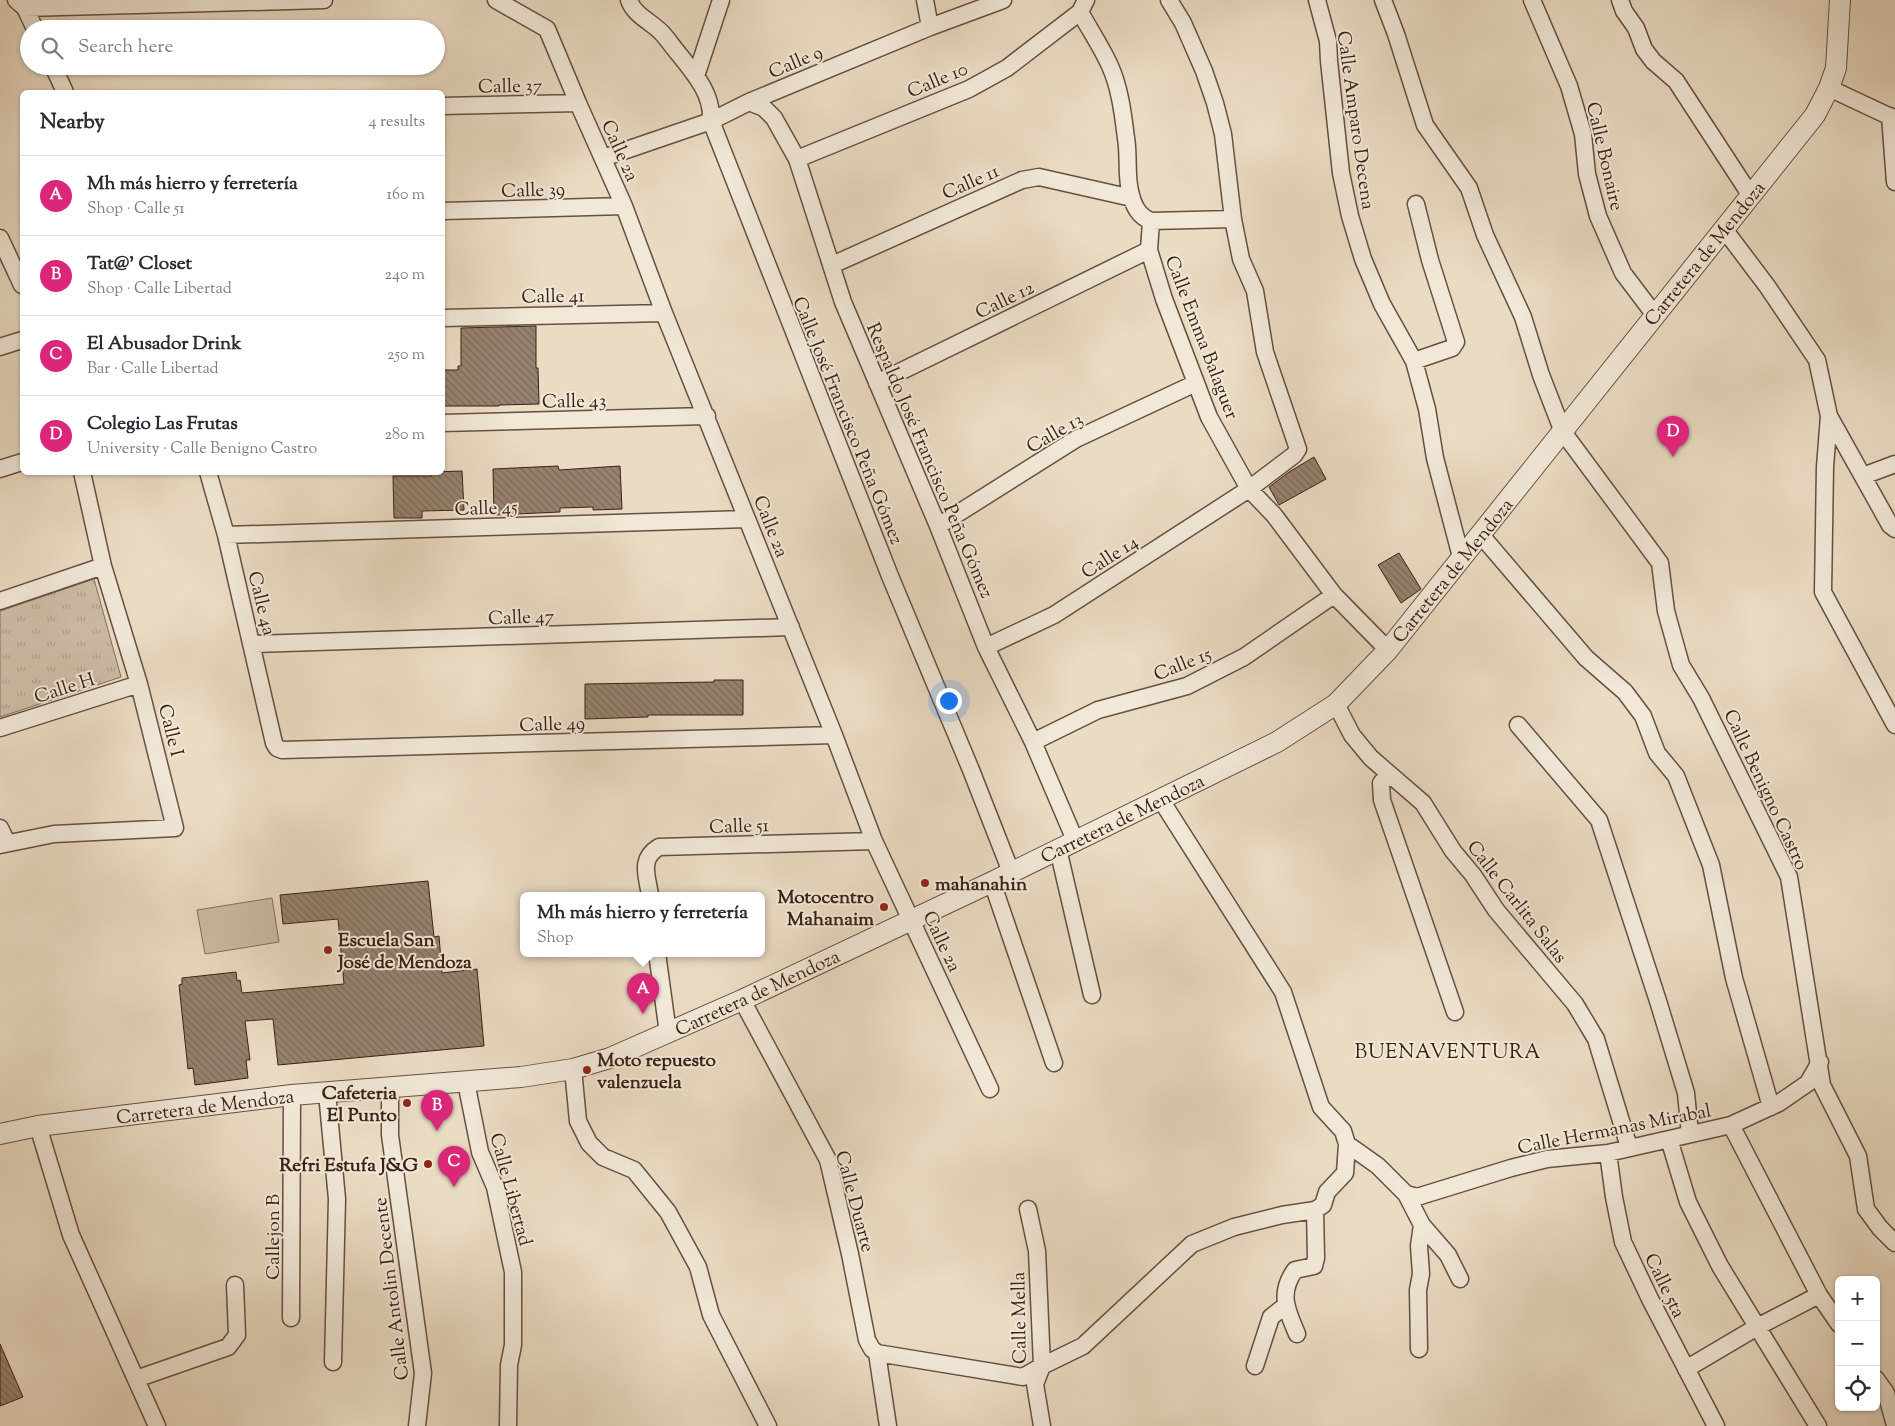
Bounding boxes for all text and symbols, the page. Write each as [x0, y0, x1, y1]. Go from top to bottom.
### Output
search box [20, 20, 445, 75]
street label: Calle Amparo Decena [1329, 29, 1380, 212]
icon: search [38, 34, 66, 62]
text: Search here [78, 34, 173, 61]
street label: Calle 9 [765, 40, 827, 87]
street label: Calle 10 [903, 56, 972, 106]
street label: Calle 37 [478, 73, 543, 102]
street label: Calle Bonaire [1578, 100, 1629, 214]
text: Nearby [40, 108, 105, 138]
text: 4 results [369, 111, 425, 134]
street label: Calle 2a [593, 116, 644, 186]
street label: Calle 11 [938, 159, 1004, 208]
text: Mh más hierro y ferretería [87, 171, 298, 198]
street label: Carretera de Mendoza [1639, 176, 1773, 333]
street label: Calle 39 [501, 177, 565, 206]
text: A [50, 184, 63, 207]
text: 160 m [387, 184, 425, 207]
text: Shop · Calle 51 [87, 198, 185, 221]
text: Tat@' Closet [87, 251, 192, 278]
street label: Calle Emma Balaguer [1157, 252, 1244, 424]
text: B [51, 264, 61, 287]
text: 240 m [384, 264, 425, 287]
street label: Calle 12 [971, 275, 1039, 327]
text: Shop · Calle Libertad [87, 278, 232, 301]
street label: Calle 41 [521, 283, 585, 312]
street label: Calle José Francisco Peña Gómez [784, 293, 909, 549]
street label: Respaldo José Francisco Peña Gómez [858, 319, 999, 603]
text: El Abusador Drink [87, 331, 242, 358]
text: C [50, 344, 62, 367]
text: 250 m [387, 344, 425, 367]
text: Bar · Calle Libertad [87, 358, 219, 381]
street label: Calle 43 [542, 388, 606, 417]
street label: Calle 13 [1022, 407, 1089, 461]
text: Colegio Las Frutas [87, 411, 238, 438]
pin: D [1657, 416, 1689, 457]
text: D [50, 424, 62, 447]
text: 280 m [384, 424, 425, 447]
text: University · Calle Benigno Castro [87, 438, 317, 461]
street label: Calle 2a [745, 492, 794, 562]
street label: Carretera de Mendoza [1387, 493, 1521, 650]
street label: Calle 45 [454, 495, 519, 524]
street label: Calle 14 [1077, 529, 1145, 587]
street label: Calle 4a [240, 569, 282, 639]
street label: Calle 47 [488, 604, 555, 633]
street label: Calle 15 [1150, 641, 1216, 689]
street label: Calle H [31, 667, 99, 712]
your location [936, 688, 962, 714]
street label: Calle I [150, 701, 189, 760]
street label: Calle Benigno Castro [1716, 705, 1814, 875]
street label: Calle 49 [519, 711, 585, 740]
street label: Carretera de Mendoza [1037, 769, 1210, 872]
street label: Calle 51 [709, 813, 770, 842]
street label: Calle Carlita Salas [1459, 835, 1573, 970]
place label: mahanahin [935, 872, 1028, 899]
marker: mahanahin [919, 877, 931, 889]
place label: Motocentro Mahanaim [777, 885, 875, 934]
popup [520, 892, 765, 957]
text: Mh más hierro y ferretería [537, 900, 748, 927]
marker: Motocentro Mahanaim [878, 901, 890, 913]
street label: Calle 2a [915, 907, 967, 977]
text: Shop [537, 927, 573, 950]
place label: Escuela San José de Mendoza [336, 928, 472, 977]
marker: Escuela San José de Mendoza [322, 944, 334, 956]
street label: Carretera de Mendoza [671, 944, 845, 1044]
pin: A [627, 973, 659, 1014]
district label: BUENAVENTURA [1354, 1039, 1542, 1068]
place label: Moto repuesto valenzuela [597, 1048, 717, 1097]
marker: Moto repuesto valenzuela [581, 1064, 593, 1076]
place label: Cafeteria El Punto [322, 1081, 398, 1130]
street label: Carretera de Mendoza [115, 1084, 296, 1133]
pin: B [421, 1090, 453, 1131]
marker: Cafeteria El Punto [401, 1097, 413, 1109]
street label: Calle Hermanas Mirabal [1515, 1098, 1714, 1163]
street label: Calle Libertad [482, 1130, 538, 1249]
pin: C [438, 1146, 470, 1187]
street label: Calle Duarte [827, 1148, 880, 1256]
place label: Refri Estufa J&G [279, 1153, 418, 1180]
marker: Refri Estufa J&G [422, 1158, 434, 1170]
street label: Callejon B [261, 1194, 288, 1280]
street label: Calle Antolin Decente [368, 1196, 417, 1382]
street label: Calle 5ta [1637, 1249, 1691, 1323]
street label: Calle Mella [1006, 1271, 1035, 1364]
map controls [1835, 1276, 1880, 1411]
button: + [1835, 1276, 1880, 1321]
button: − [1835, 1321, 1880, 1366]
button: locate [1835, 1366, 1880, 1411]

